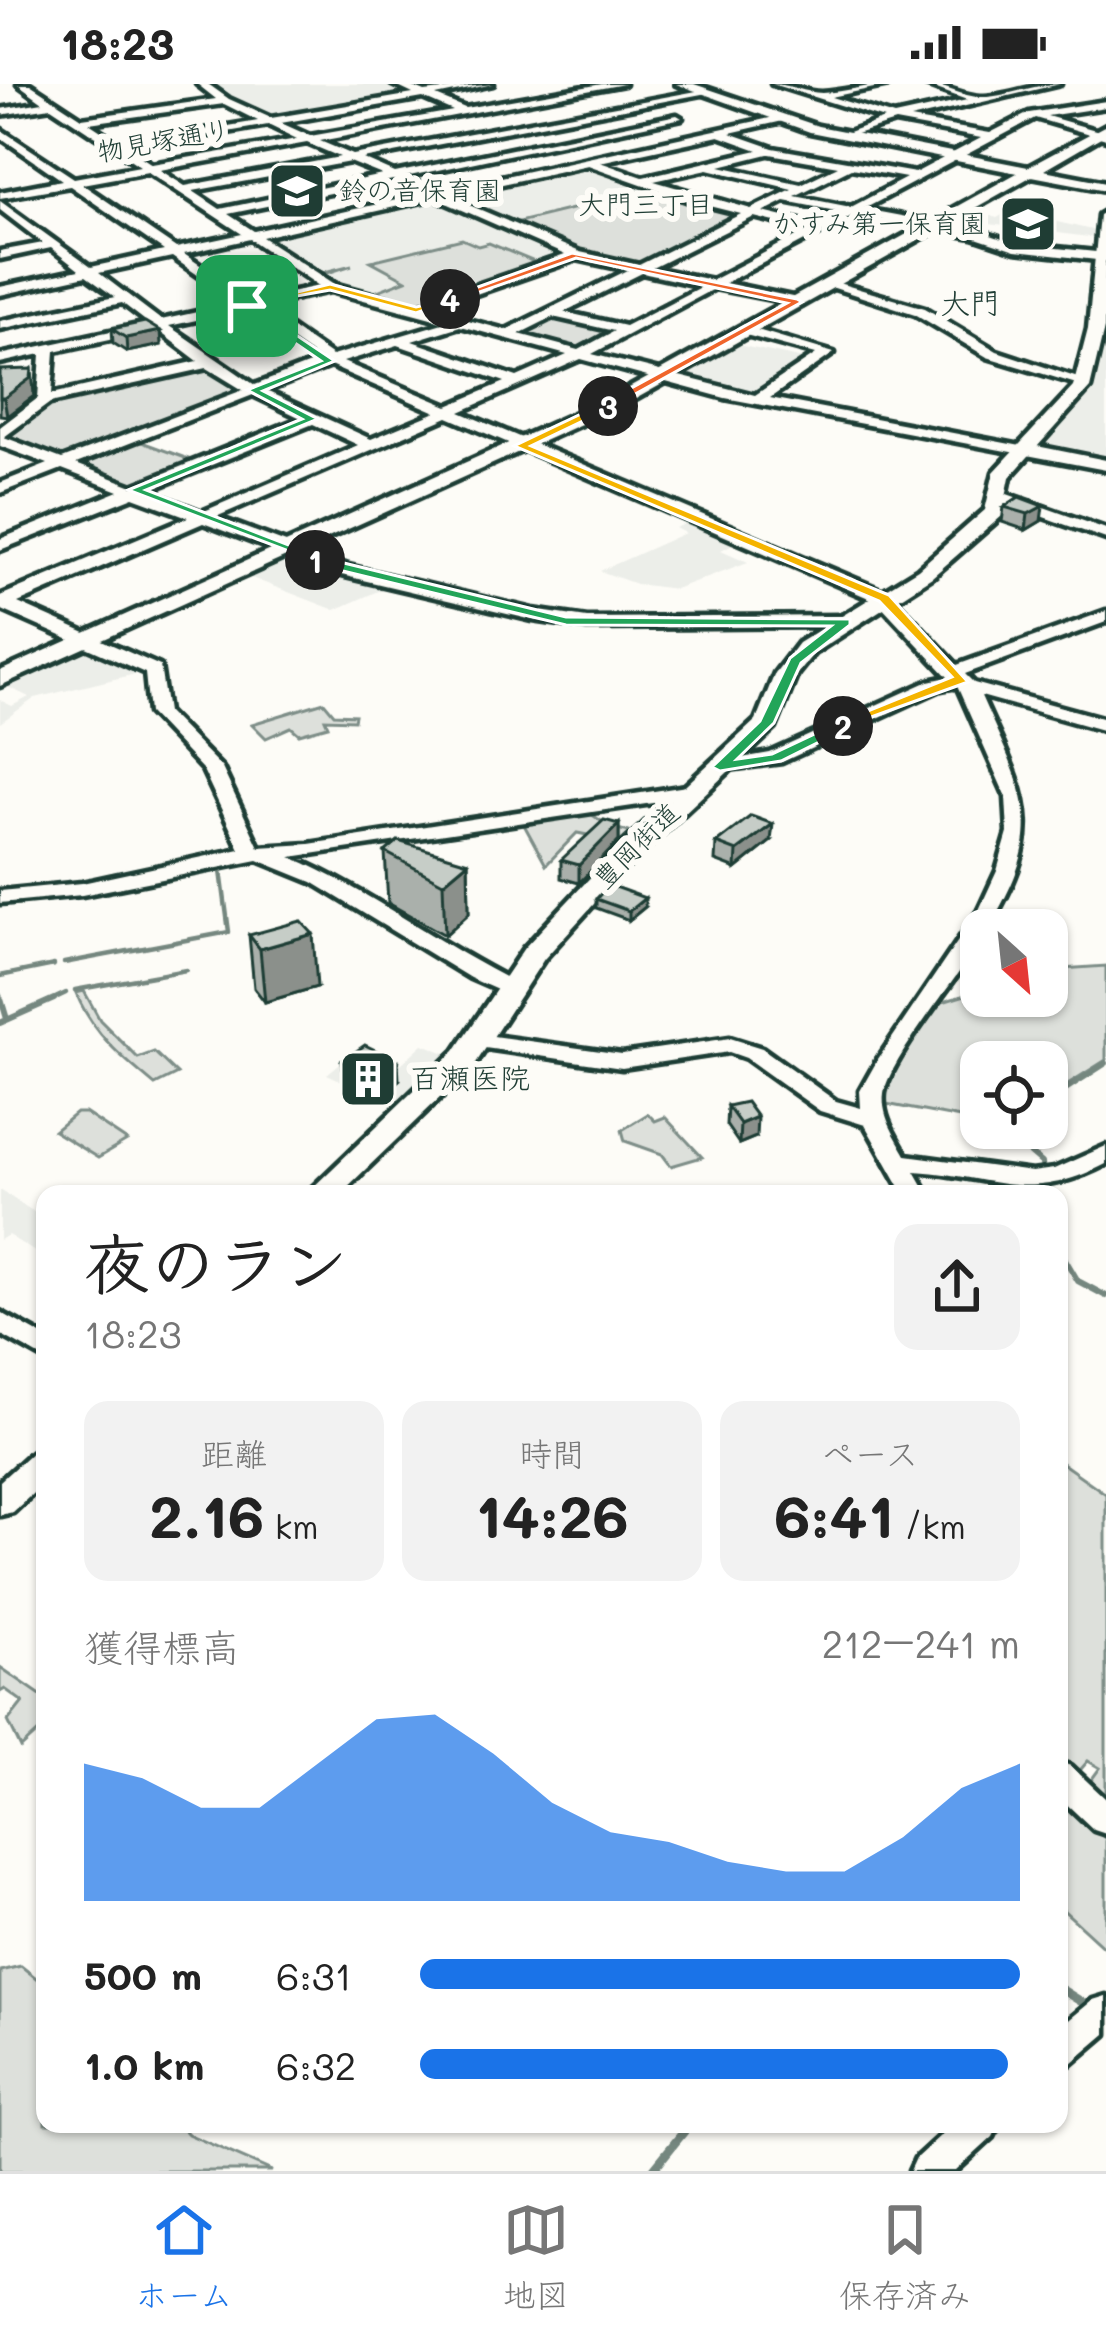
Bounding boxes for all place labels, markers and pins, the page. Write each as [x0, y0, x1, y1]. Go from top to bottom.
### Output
school or university icon: 鈴の音保育園 [266, 160, 328, 222]
place label: 鈴の音保育園 [339, 172, 501, 207]
school or university icon: かすみ第一保育園 [997, 193, 1059, 255]
place label: かすみ第一保育園 [772, 205, 986, 240]
pin [196, 255, 298, 357]
pin: 4 [420, 269, 480, 329]
pin: 3 [578, 376, 638, 436]
pin: 1 [285, 530, 345, 590]
pin: 2 [813, 696, 873, 756]
building icon: 百瀬医院 [337, 1048, 399, 1110]
place label: 百瀬医院 [410, 1057, 530, 1097]

